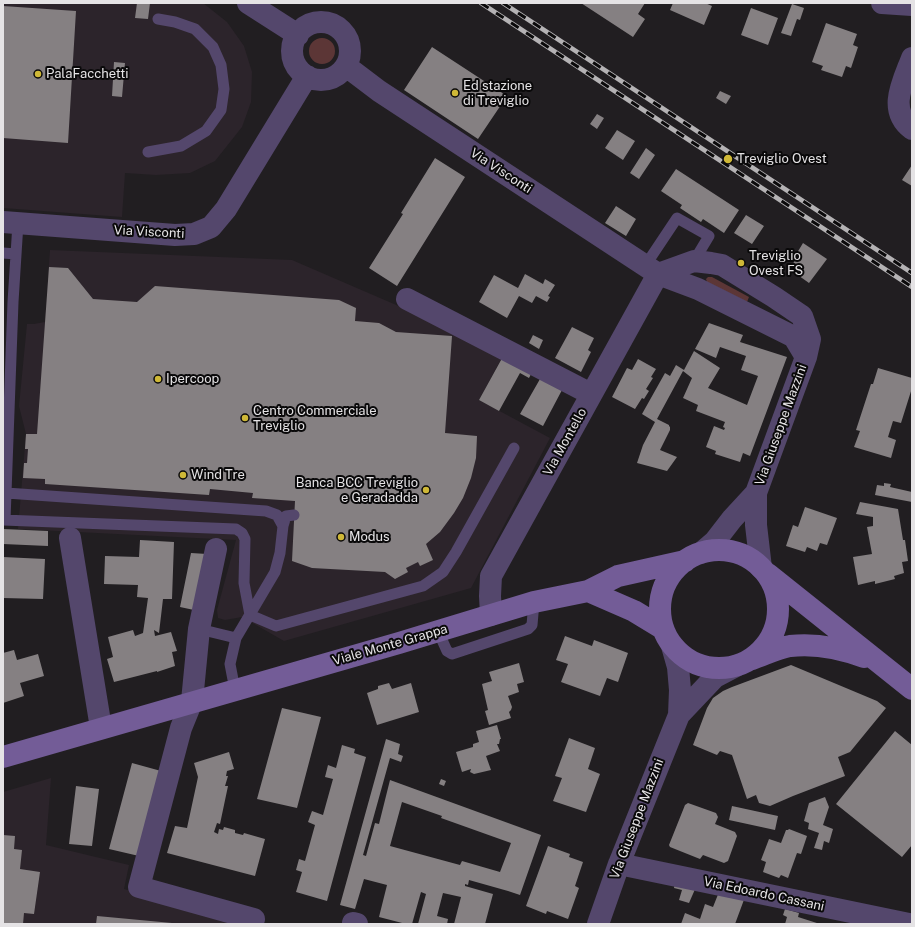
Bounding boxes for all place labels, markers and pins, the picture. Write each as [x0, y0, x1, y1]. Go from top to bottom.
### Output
place label: PalaFacchetti [46, 66, 128, 82]
marker: PalaFacchetti [33, 69, 43, 79]
place label: Ed stazione di Treviglio [463, 78, 532, 109]
marker: Ed stazione di Treviglio [450, 88, 460, 98]
place label: Treviglio Ovest [737, 151, 827, 167]
marker: Treviglio Ovest [722, 153, 734, 165]
place label: Treviglio Ovest FS [749, 248, 803, 279]
marker: Treviglio Ovest FS [736, 258, 746, 268]
place label: Ipercoop [166, 371, 219, 387]
marker: Ipercoop [153, 374, 163, 384]
place label: Centro Commerciale Treviglio [253, 403, 377, 434]
marker: Centro Commerciale Treviglio [240, 413, 250, 423]
place label: Wind Tre [191, 467, 245, 483]
marker: Wind Tre [178, 470, 188, 480]
place label: Banca BCC Treviglio e Geradadda [296, 475, 418, 506]
marker: Banca BCC Treviglio e Geradadda [421, 485, 431, 495]
place label: Modus [349, 529, 390, 545]
marker: Modus [336, 532, 346, 542]

